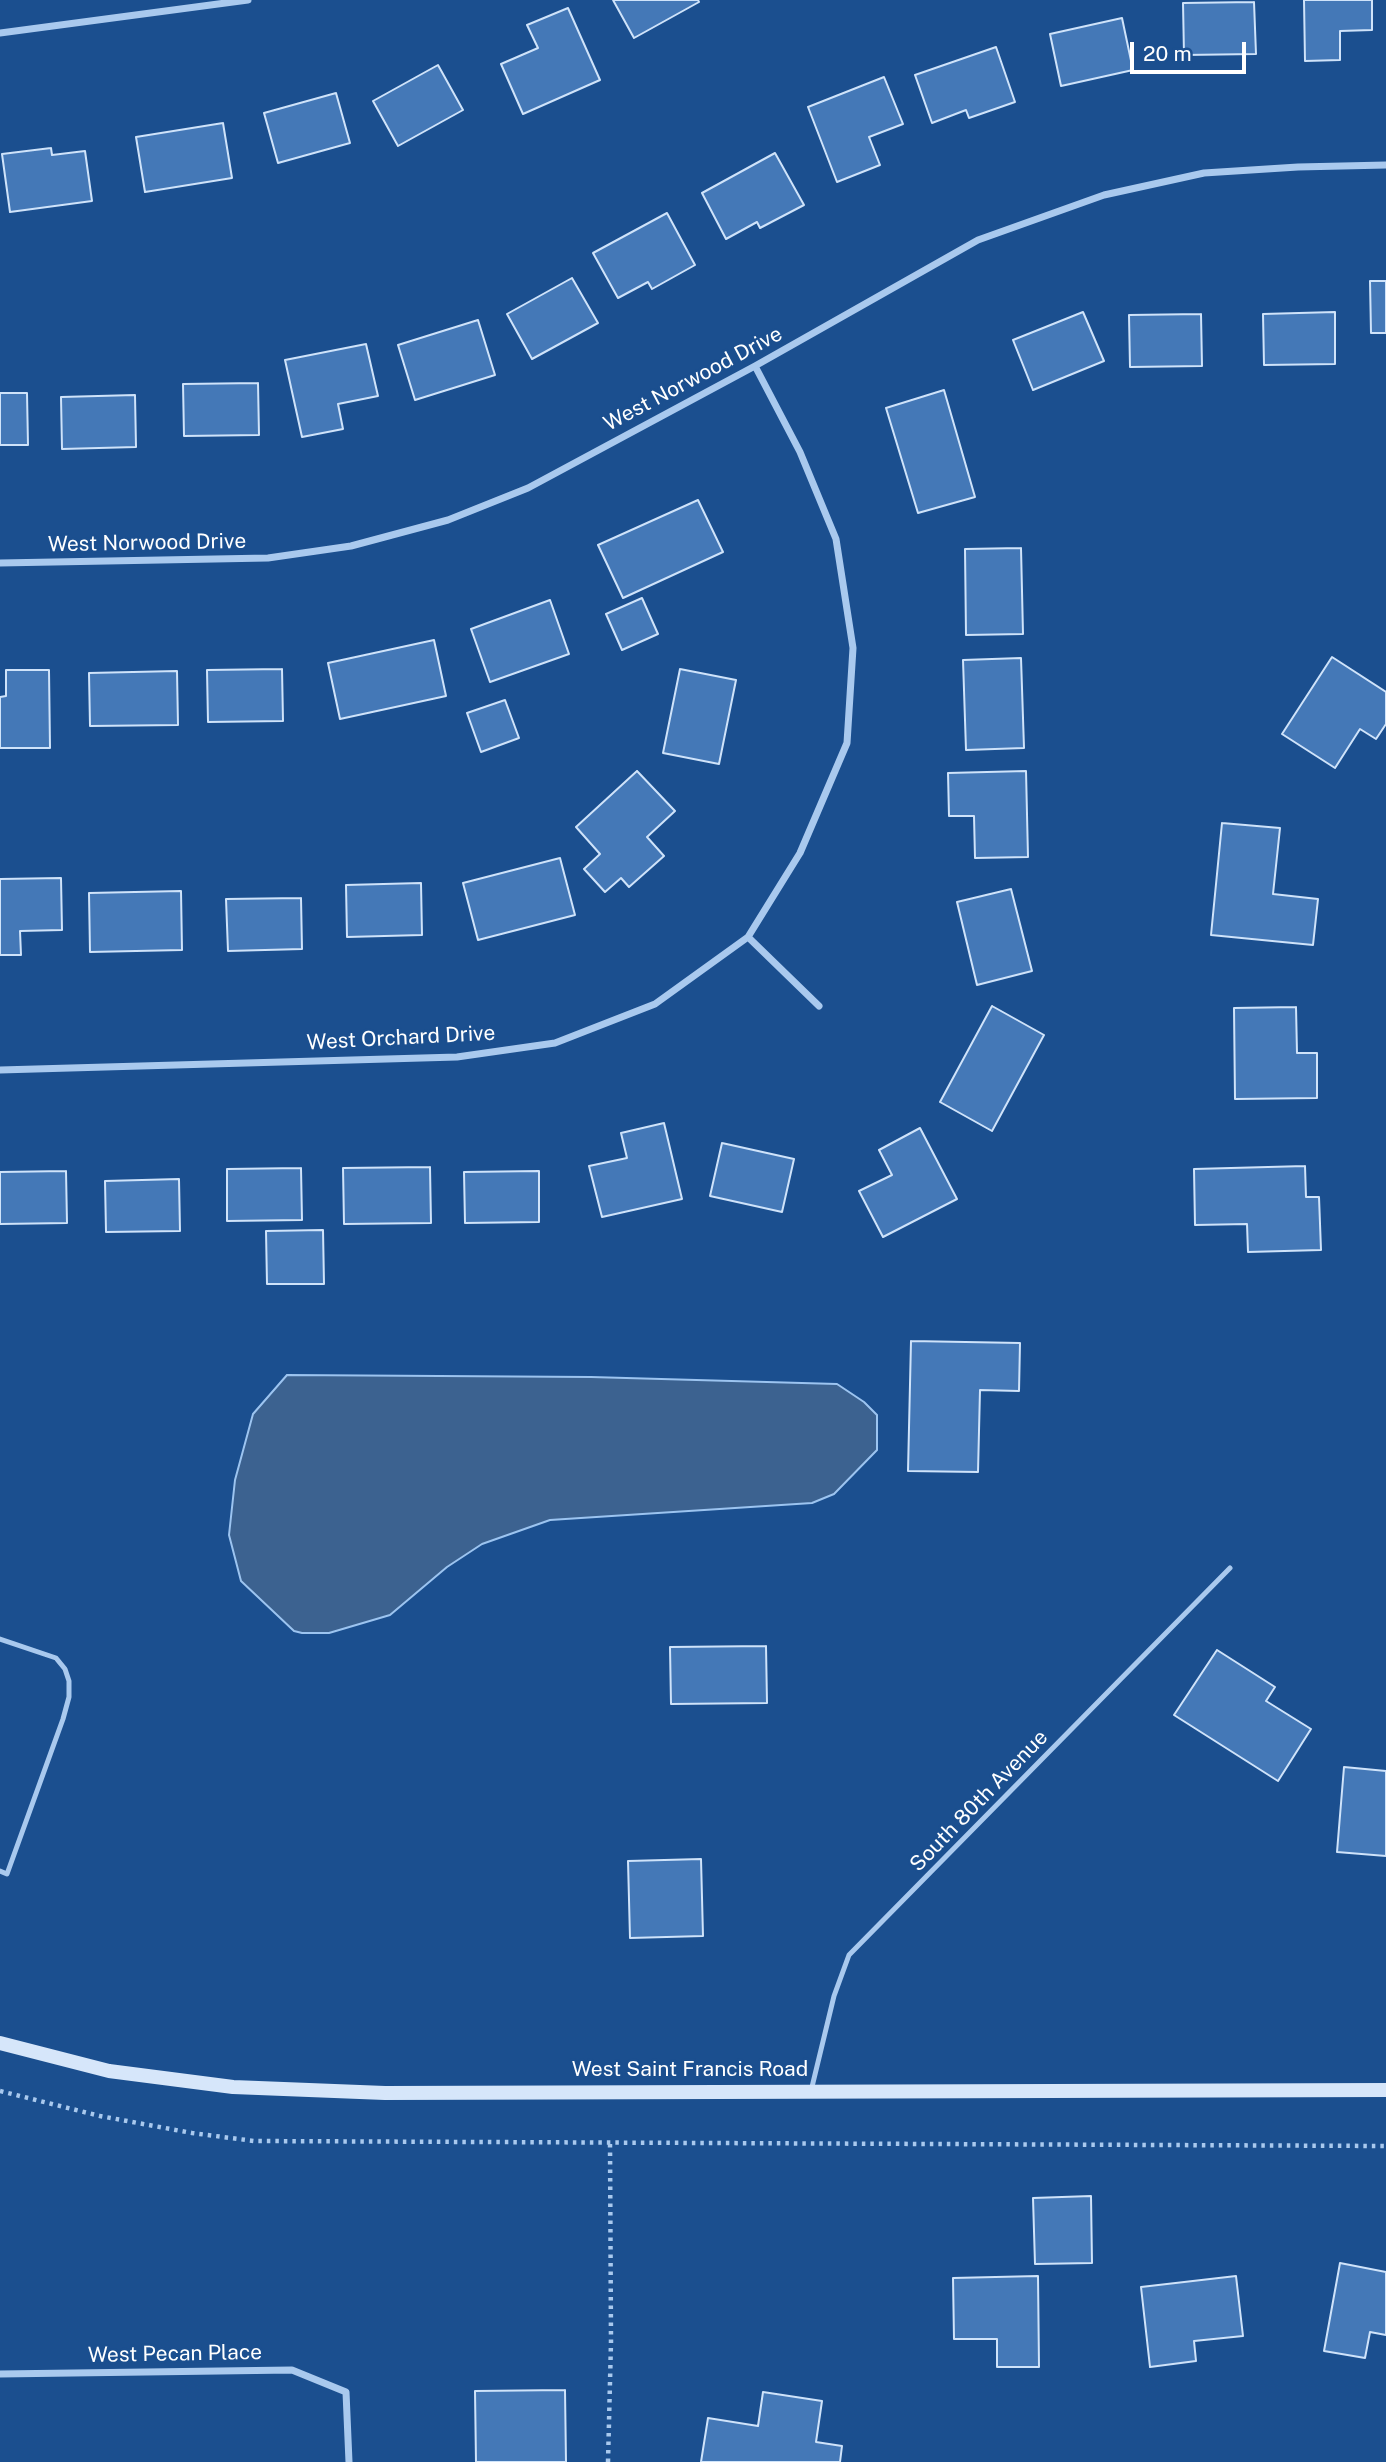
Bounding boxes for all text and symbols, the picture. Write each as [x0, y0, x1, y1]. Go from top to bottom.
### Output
scale bar [1134, 28, 1250, 72]
text: 20 m [1143, 41, 1192, 66]
street label: West Norwood Drive [599, 321, 787, 437]
street label: West Norwood Drive [48, 529, 246, 557]
street label: West Orchard Drive [306, 1020, 496, 1056]
street label: South 80th Avenue [905, 1725, 1053, 1877]
street label: West Saint Francis Road [572, 2057, 808, 2083]
street label: West Pecan Place [88, 2340, 262, 2368]

